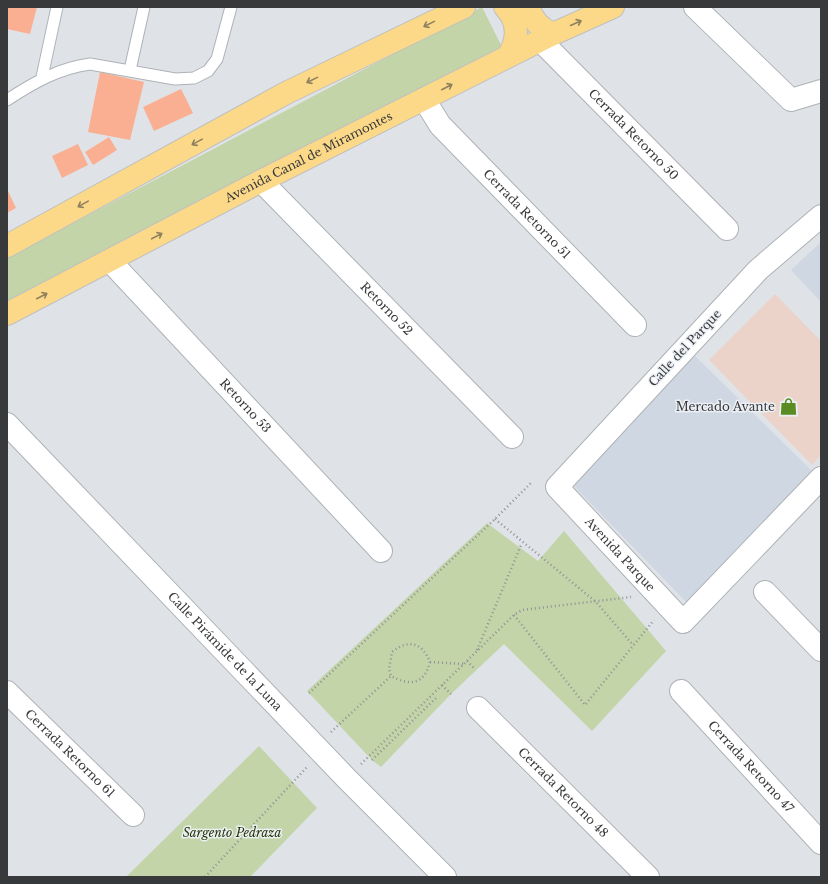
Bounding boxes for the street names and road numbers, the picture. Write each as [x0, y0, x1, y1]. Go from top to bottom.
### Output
street label: Cerrada Retorno 50 [586, 86, 682, 183]
street label: Avenida Canal de Miramontes [221, 108, 395, 206]
street label: Cerrada Retorno 51 [480, 166, 574, 262]
street label: Retorno 52 [357, 279, 416, 338]
street label: Calle del Parque [645, 306, 724, 389]
street label: Retorno 53 [217, 375, 274, 435]
street label: Avenida Parque [581, 513, 659, 594]
street label: Calle Pirámide de la Luna [165, 589, 286, 714]
street label: Cerrada Retorno 61 [22, 706, 118, 800]
street label: Cerrada Retorno 47 [705, 717, 798, 816]
street label: Cerrada Retorno 48 [515, 744, 612, 840]

